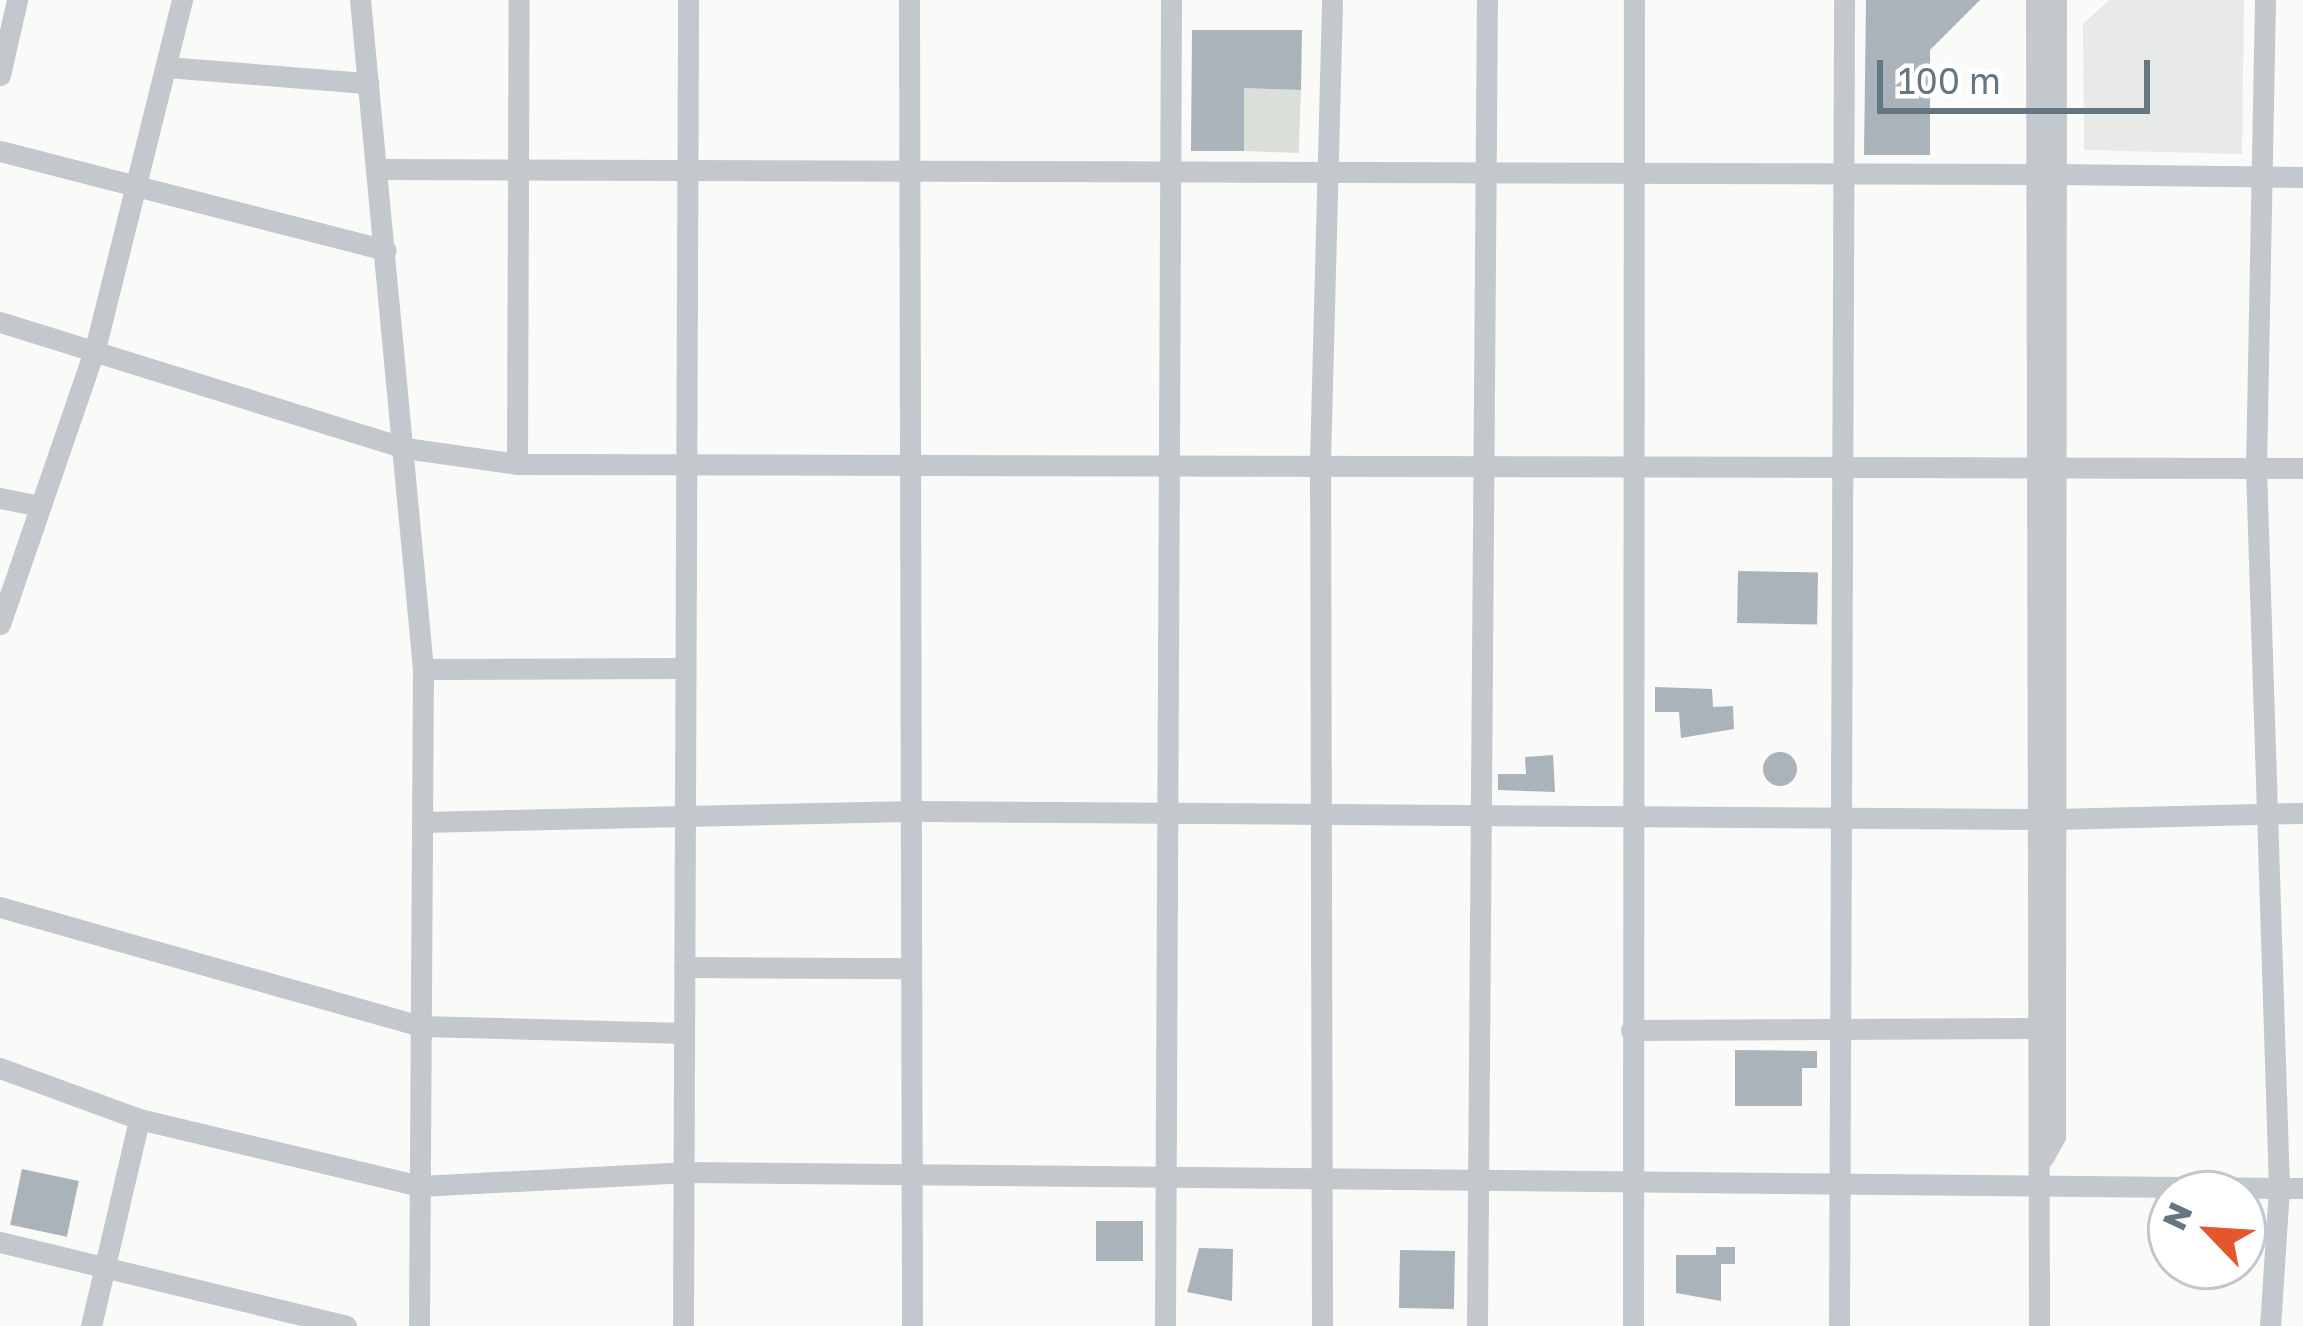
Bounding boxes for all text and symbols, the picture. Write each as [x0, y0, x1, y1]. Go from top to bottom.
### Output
scale bar [1883, 36, 2156, 110]
text: 100 m [1898, 59, 2001, 102]
north arrow [2147, 1170, 2267, 1290]
text: N [2154, 1196, 2200, 1235]

